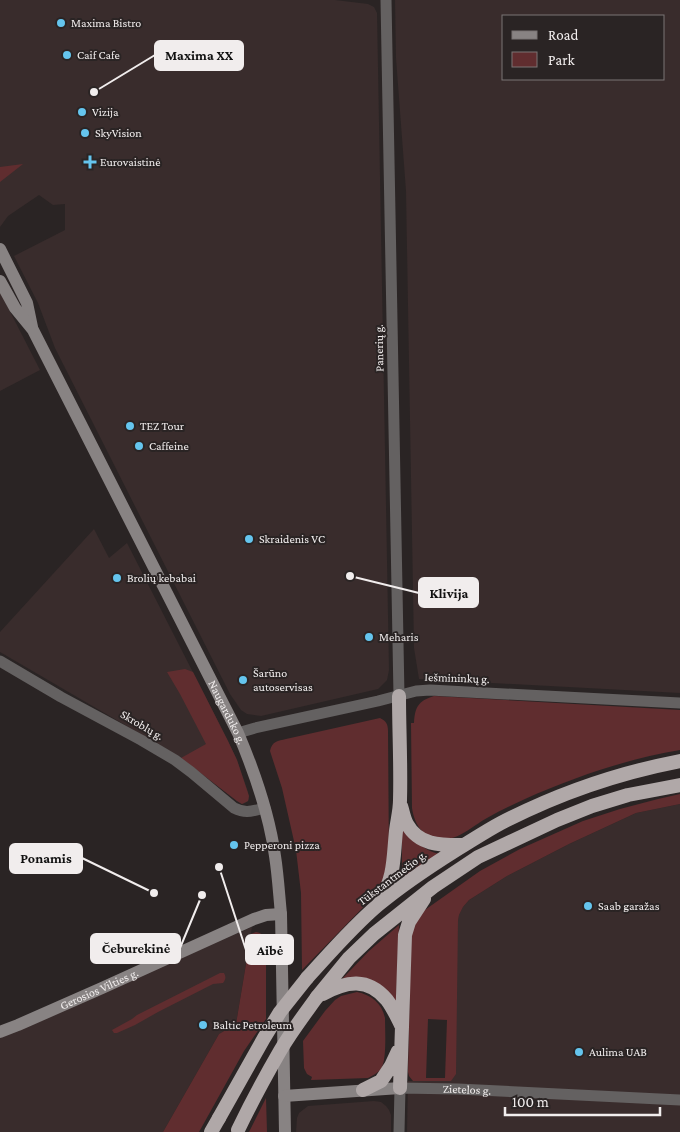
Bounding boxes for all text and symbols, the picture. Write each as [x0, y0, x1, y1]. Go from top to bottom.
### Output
legend [502, 15, 665, 80]
place label: Maxima Bistro [71, 16, 141, 30]
marker: Maxima Bistro [55, 17, 67, 29]
text: Road [548, 27, 579, 43]
callout: Maxima XX [155, 41, 243, 70]
text: Maxima XX [165, 47, 234, 63]
place label: Caif Cafe [77, 48, 120, 62]
marker: Caif Cafe [61, 49, 73, 61]
text: Park [548, 52, 575, 68]
place label: Vizija [92, 105, 119, 119]
marker: Vizija [76, 106, 88, 118]
place label: SkyVision [95, 126, 142, 140]
marker: SkyVision [79, 127, 91, 139]
place label: Eurovaistinė [100, 155, 160, 169]
marker: Eurovaistinė [84, 156, 96, 168]
street label: Panerių g. [372, 324, 386, 372]
place label: TEZ Tour [140, 419, 185, 433]
marker: TEZ Tour [124, 420, 136, 432]
place label: Caffeine [149, 439, 189, 453]
marker: Caffeine [133, 440, 145, 452]
place label: Skraidenis VC [259, 532, 325, 546]
marker: Skraidenis VC [243, 533, 255, 545]
place label: Brolių kebabai [127, 571, 196, 585]
marker: Brolių kebabai [111, 572, 123, 584]
callout: Klivija [419, 578, 478, 607]
text: Klivija [430, 585, 469, 602]
place label: Meharis [379, 630, 419, 644]
marker: Meharis [363, 631, 375, 643]
place label: Šarūno autoservisas [253, 666, 313, 694]
street label: Iešmininkų g. [424, 670, 490, 686]
marker: Šarūno autoservisas [237, 674, 249, 686]
street label: Naugarduko g. [205, 678, 249, 747]
street label: Skroblų g. [118, 707, 166, 743]
place label: Pepperoni pizza [244, 838, 320, 852]
marker: Pepperoni pizza [228, 839, 240, 851]
callout: Ponamis [10, 844, 82, 873]
street label: Tūkstantmečio g. [355, 847, 429, 908]
text: Ponamis [20, 850, 72, 866]
place label: Saab garažas [598, 899, 660, 913]
marker: Saab garažas [582, 900, 594, 912]
callout: Čeburekinė [91, 934, 180, 963]
callout: Aibė [246, 935, 293, 964]
text: Čeburekinė [102, 940, 171, 956]
text: Aibė [256, 942, 284, 958]
street label: Gerosios Vilties g. [58, 965, 141, 1013]
place label: Baltic Petroleum [213, 1018, 292, 1032]
marker: Baltic Petroleum [197, 1019, 209, 1031]
place label: Aulima UAB [589, 1045, 647, 1059]
marker: Aulima UAB [573, 1046, 585, 1058]
street label: Zietelos g. [443, 1082, 492, 1098]
scale bar [505, 1084, 660, 1116]
text: 100 m [512, 1094, 549, 1110]

